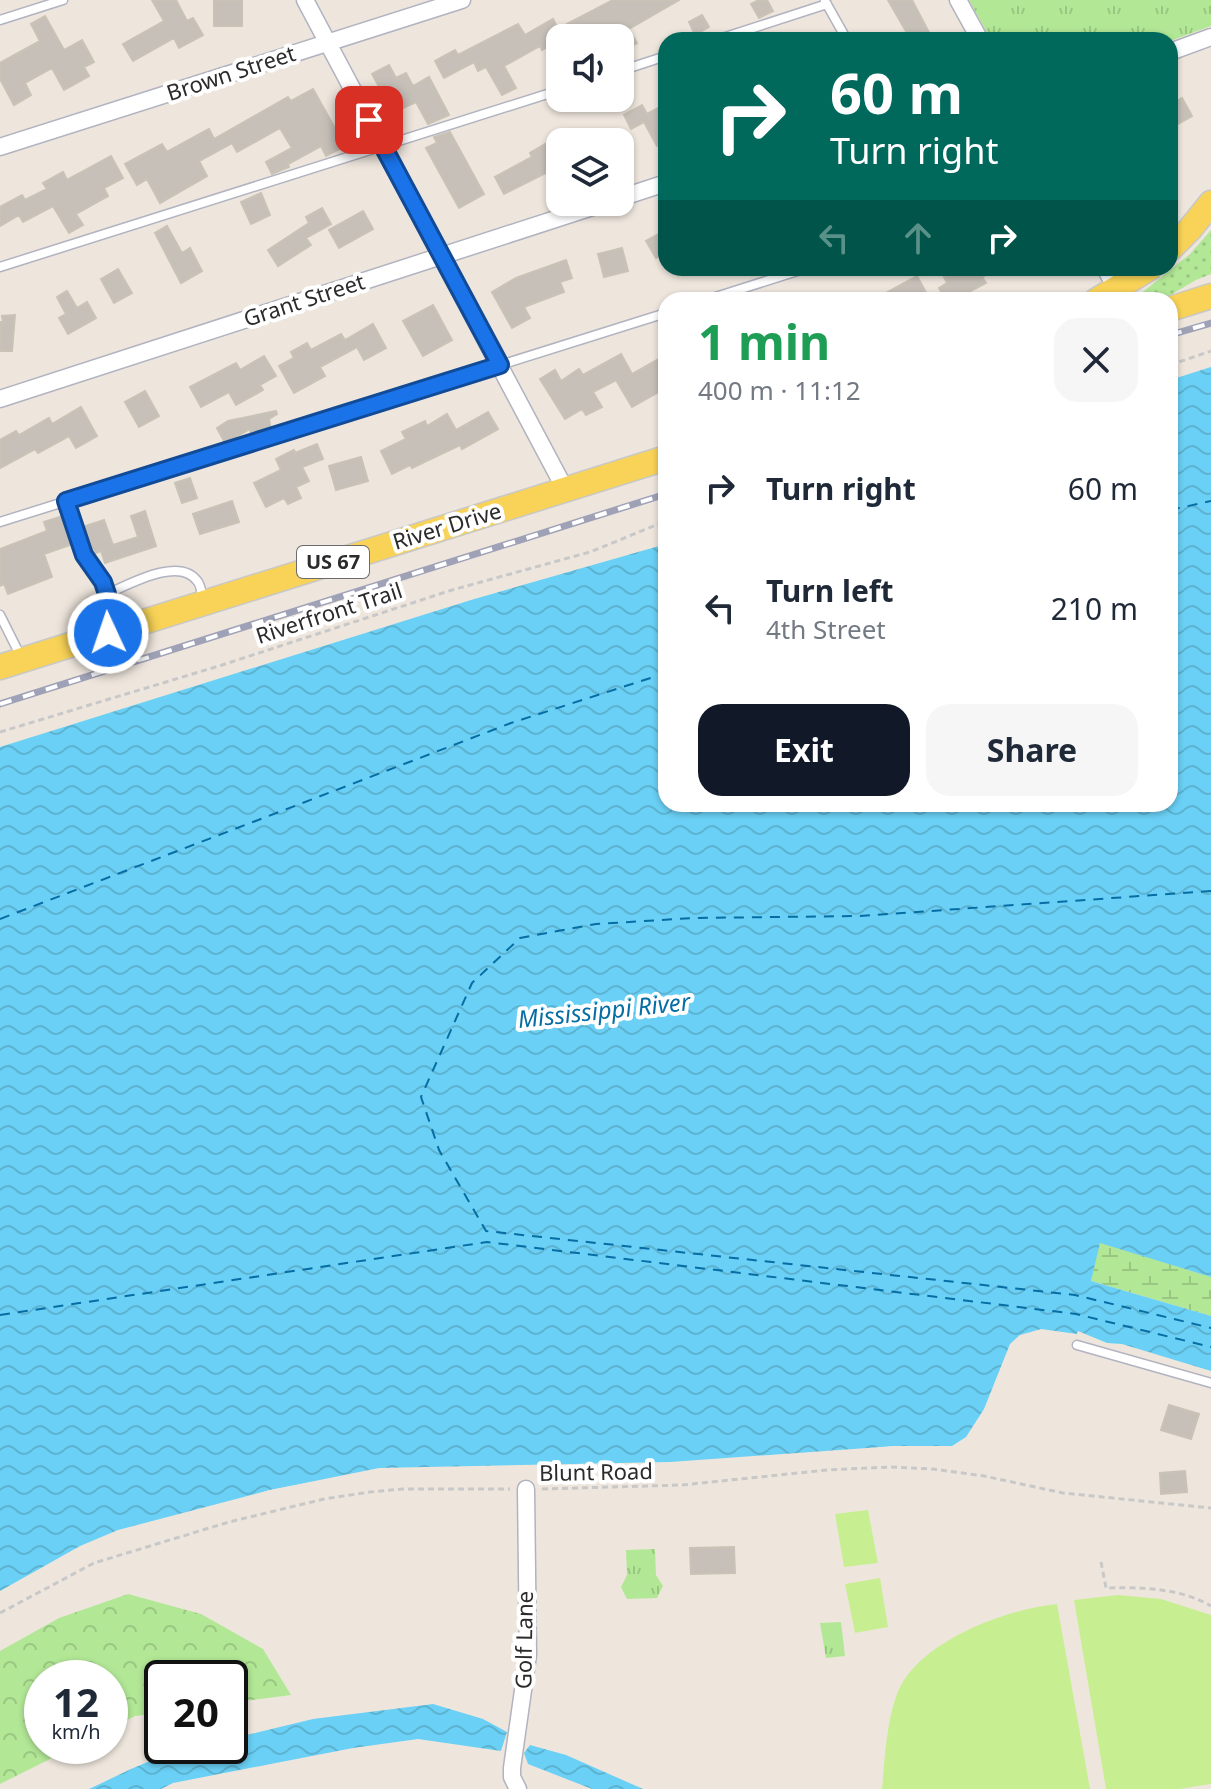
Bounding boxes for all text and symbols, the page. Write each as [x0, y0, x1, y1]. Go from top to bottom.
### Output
map controls [546, 24, 634, 216]
button: sound [546, 24, 634, 112]
street label: Brown Street [162, 37, 299, 107]
text: 60 m [830, 54, 963, 130]
icon: right [698, 64, 802, 168]
pin [335, 86, 403, 154]
icon: arrive [347, 98, 391, 142]
text: Turn right [830, 126, 998, 175]
button: layers [546, 128, 634, 216]
icon: left [812, 216, 856, 260]
icon: ahead [896, 216, 940, 260]
icon: right [980, 216, 1024, 260]
street label: Grant Street [239, 265, 368, 333]
text: 1 min [698, 309, 830, 374]
button: close [1054, 318, 1138, 402]
text: 400 m · 11:12 [698, 372, 861, 408]
icon: right [698, 466, 742, 510]
text: Turn right [766, 468, 916, 509]
text: 60 m [1068, 468, 1138, 509]
street label: River Drive [389, 494, 505, 556]
road number: US 67 [297, 546, 369, 578]
text: Turn left [766, 570, 894, 611]
street label: Riverfront Trail [252, 574, 406, 650]
icon: left [698, 586, 742, 630]
text: 210 m [1051, 588, 1138, 629]
position arrow [66, 591, 150, 675]
text: 4th Street [766, 611, 886, 647]
button: Exit [698, 704, 910, 796]
button: Share [926, 704, 1138, 796]
water label: Mississippi River [516, 984, 693, 1035]
street label: Blunt Road [539, 1455, 653, 1487]
street label: Golf Lane [507, 1591, 539, 1689]
speed limit sign: 20 [144, 1660, 248, 1764]
text: 12 [53, 1674, 99, 1729]
text: km/h [51, 1718, 101, 1745]

